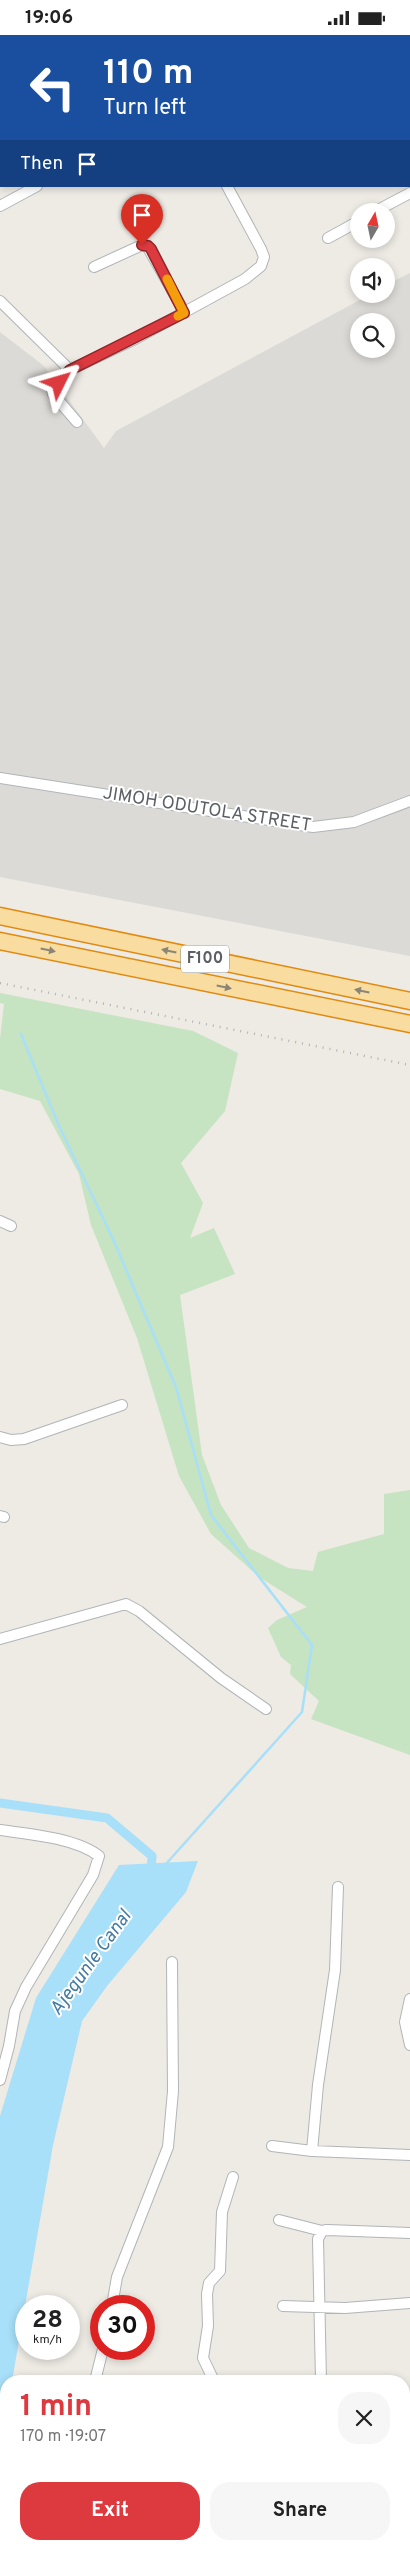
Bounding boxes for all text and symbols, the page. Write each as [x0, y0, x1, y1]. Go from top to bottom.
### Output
text: 19:06 [25, 6, 73, 30]
text: 110 m [103, 52, 193, 96]
icon: left [20, 55, 85, 120]
text: Turn left [103, 95, 186, 122]
icon: arrive [73, 150, 101, 178]
text: Then [20, 152, 63, 176]
pin [121, 194, 163, 245]
icon: arrive [128, 201, 156, 229]
north arrow [350, 203, 395, 247]
map controls [350, 203, 395, 358]
button: sound [350, 258, 395, 303]
button: search [350, 313, 395, 358]
position arrow [32, 356, 84, 408]
street label: JIMOH ODUTOLA STREET [101, 782, 313, 838]
road number: F100 [181, 946, 229, 973]
one-way arrow [40, 947, 56, 955]
one-way arrow [161, 947, 176, 955]
one-way arrow [217, 983, 233, 991]
one-way arrow [354, 987, 370, 995]
water label: Ajegunle Canal [45, 1905, 138, 2020]
speed limit sign: 30 [90, 2295, 155, 2360]
text: 28 [32, 2305, 63, 2337]
text: km/h [33, 2332, 62, 2348]
text: 1 min [20, 2389, 92, 2426]
button: close [338, 2392, 390, 2444]
text: 170 m · 19:07 [20, 2427, 106, 2447]
button: Exit [20, 2482, 200, 2540]
button: Share [210, 2482, 390, 2540]

